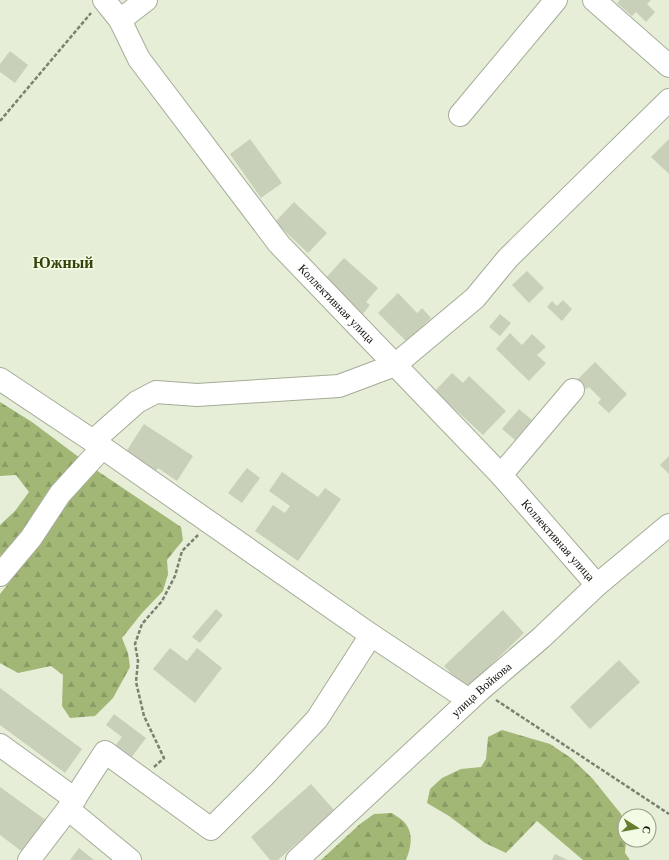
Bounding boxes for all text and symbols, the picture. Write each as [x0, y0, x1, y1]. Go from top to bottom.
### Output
district label: Южный [33, 252, 93, 272]
street label: Коллективная улица [295, 261, 379, 347]
street label: Коллективная улица [518, 496, 599, 585]
street label: улица Войкова [448, 658, 515, 720]
north arrow [617, 808, 657, 848]
text: С [639, 825, 654, 835]

